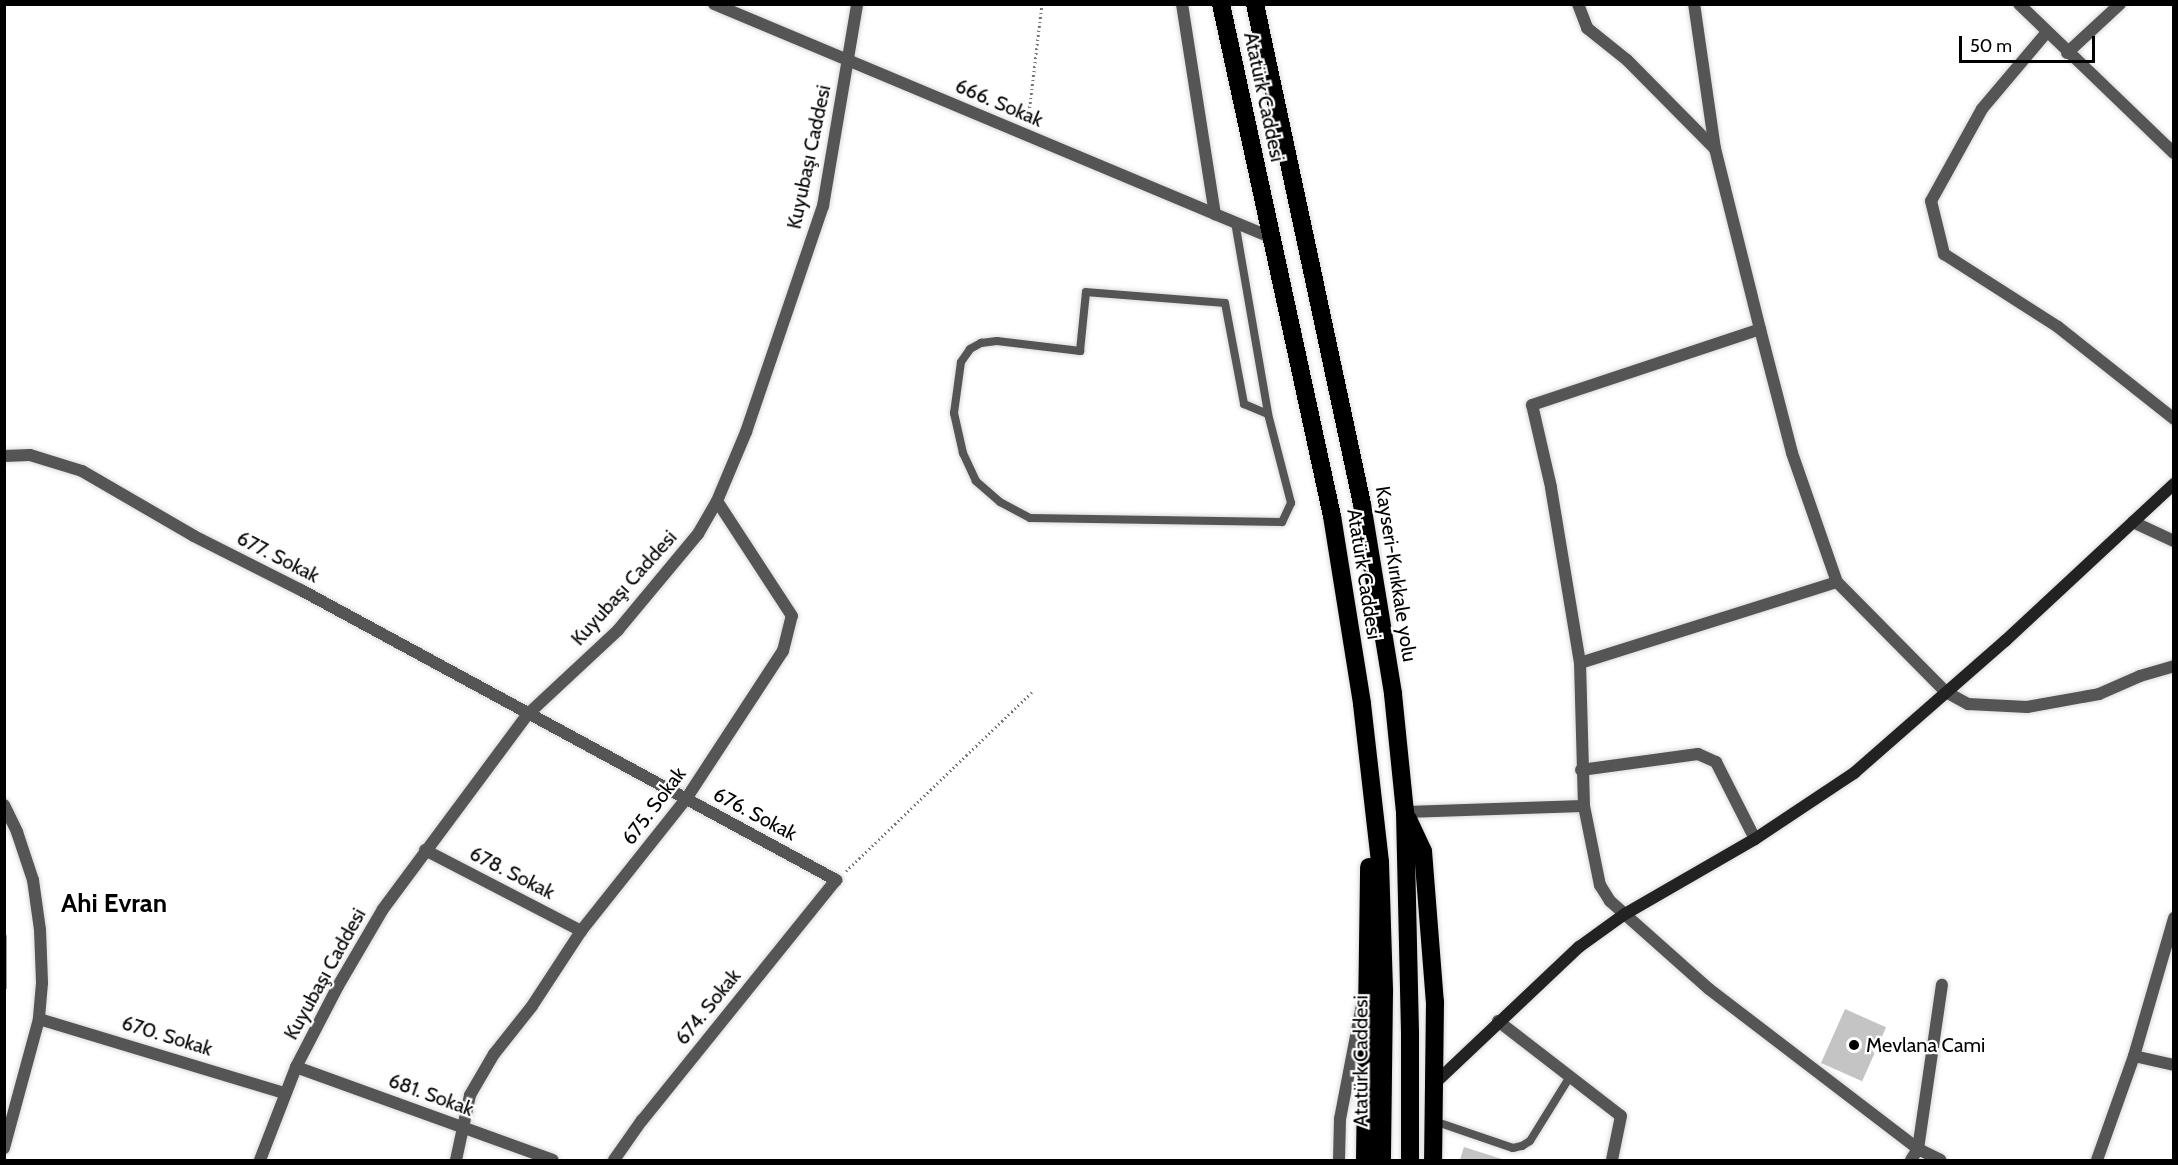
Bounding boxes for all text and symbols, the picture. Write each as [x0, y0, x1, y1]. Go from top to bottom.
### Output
scale bar [1962, 24, 2098, 62]
street label: Atatürk Caddesi [1239, 30, 1289, 164]
text: 50 m [1970, 35, 2012, 57]
street label: 666. Sokak [952, 74, 1046, 132]
street label: Kuyubaşı Caddesi [782, 83, 836, 231]
street label: Kayseri-Kırıkkale yolu [1370, 484, 1422, 664]
street label: Atatürk Caddesi [1342, 507, 1386, 641]
street label: 677. Sokak [233, 526, 323, 588]
street label: Kuyubaşı Caddesi [566, 526, 682, 650]
street label: 675. Sokak [617, 763, 691, 849]
street label: 676. Sokak [709, 782, 801, 846]
street label: 678. Sokak [466, 841, 558, 905]
district label: Ahi Evran [61, 888, 167, 920]
street label: Kuyubaşı Caddesi [279, 904, 371, 1044]
street label: 674. Sokak [670, 964, 746, 1050]
street label: Atatürk Caddesi [1349, 995, 1373, 1127]
street label: 670. Sokak [119, 1011, 215, 1061]
place label: Mevlana Cami [1866, 1033, 1985, 1057]
marker: Mevlana Cami [1847, 1038, 1861, 1052]
street label: 681. Sokak [385, 1069, 477, 1121]

